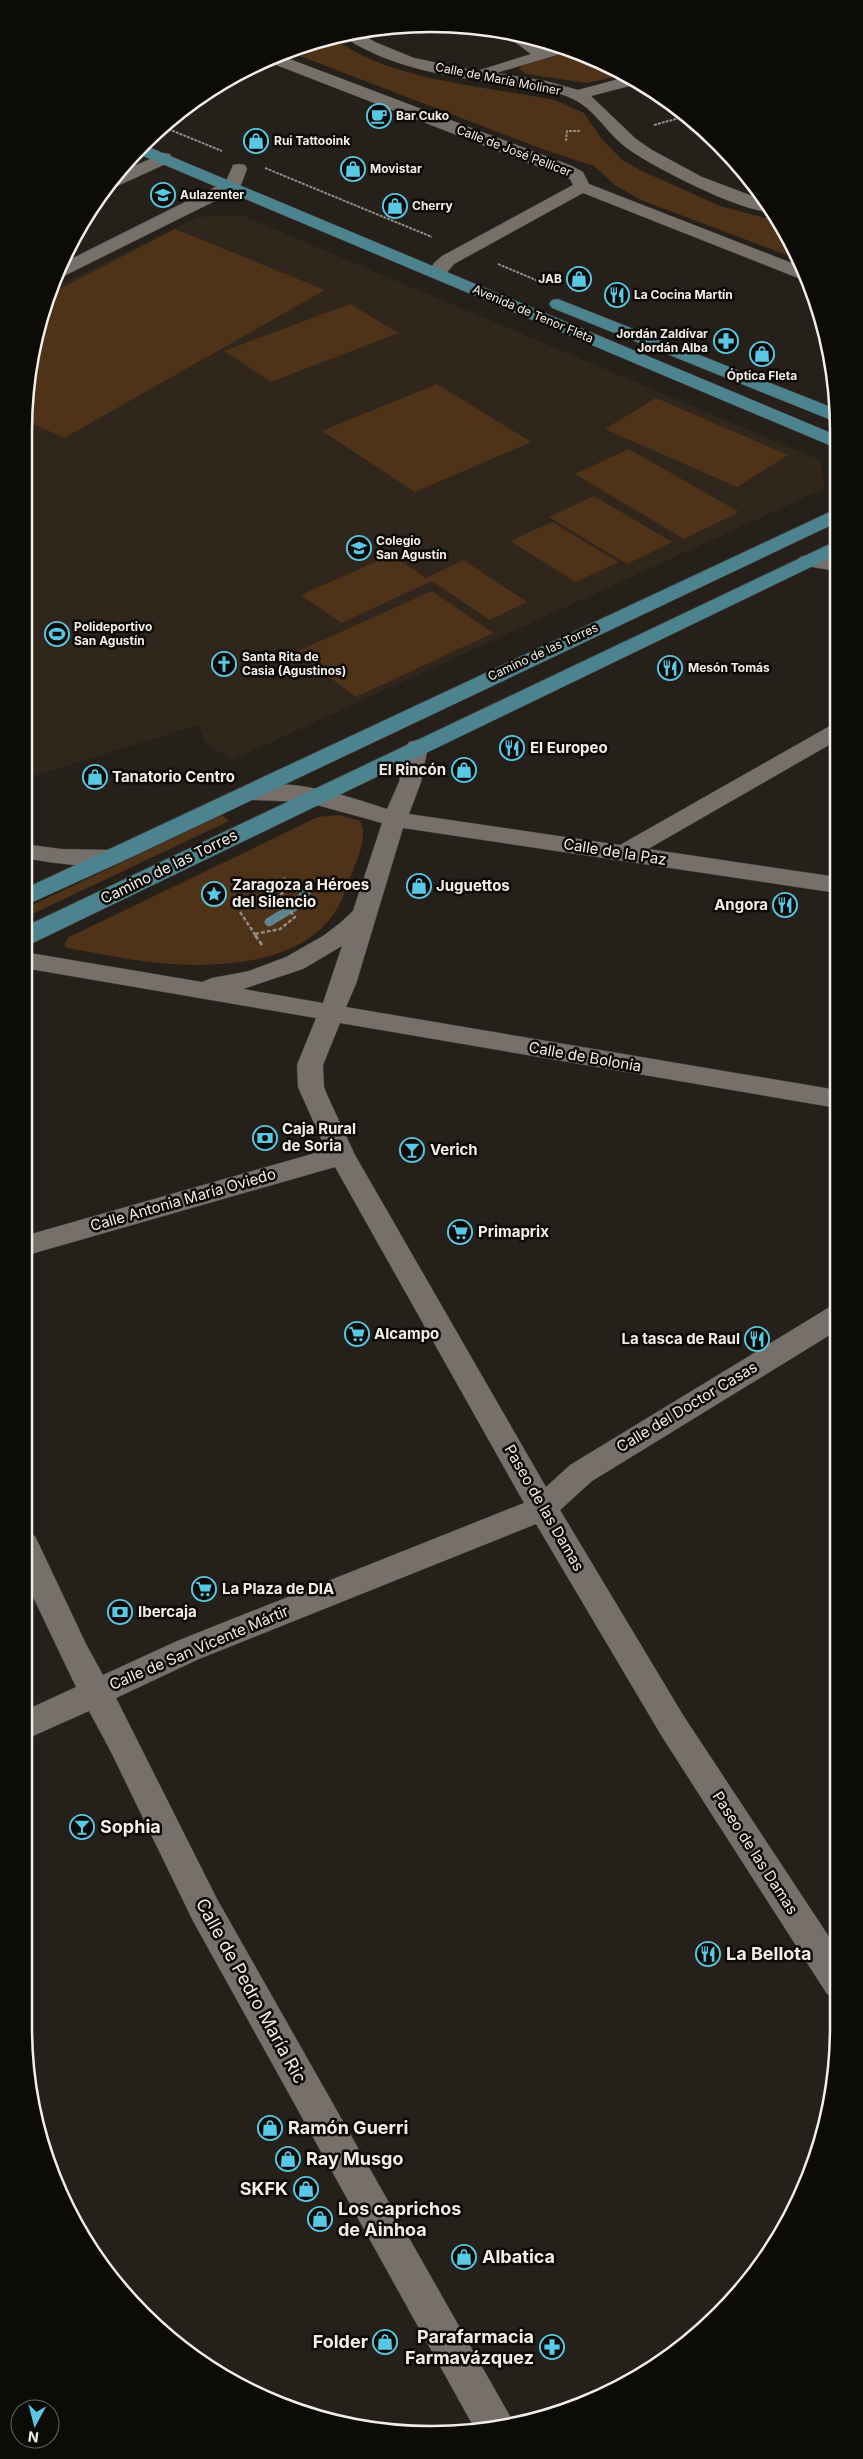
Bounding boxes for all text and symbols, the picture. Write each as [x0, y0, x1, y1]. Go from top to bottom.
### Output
street label: Calle de María Moliner [434, 59, 562, 98]
cafe icon: Bar Cuko [366, 103, 392, 129]
place label: Bar Cuko [396, 108, 449, 123]
street label: Calle de José Pellicer [455, 122, 574, 180]
shop icon: Rui Tattooink [243, 128, 269, 154]
place label: Rui Tattooink [274, 133, 350, 148]
shop icon: Movistar [340, 156, 366, 182]
place label: Movistar [370, 161, 422, 176]
school or university icon: Aulazenter [150, 182, 176, 208]
place label: Aulazenter [180, 187, 244, 202]
shop icon: Cherry [382, 193, 408, 219]
place label: Cherry [412, 198, 454, 213]
shop icon: JAB [566, 266, 592, 292]
place label: JAB [538, 271, 562, 286]
street label: Avenida de Tenor Fleta [471, 281, 596, 346]
restaurant icon: La Cocina Martín [604, 282, 630, 308]
place label: La Cocina Martín [634, 287, 733, 302]
place label: Jordán Zaldívar Jordán Alba [616, 326, 708, 355]
pharmacy icon: Jordán Zaldívar Jordán Alba [713, 328, 739, 354]
shop icon: Óptica Fleta [749, 341, 775, 367]
place label: Óptica Fleta [727, 368, 797, 383]
place label: Colegio San Agustín [376, 533, 447, 562]
school or university icon: Colegio San Agustín [346, 535, 372, 561]
place label: Polideportivo San Agustín [74, 619, 152, 648]
street label: Camino de las Torres [485, 619, 600, 684]
sports icon: Polideportivo San Agustín [44, 621, 70, 647]
place label: Santa Rita de Casia (Agustinos) [242, 649, 346, 678]
church icon: Santa Rita de Casia (Agustinos) [211, 651, 237, 677]
restaurant icon: Mesón Tomás [657, 655, 683, 681]
place label: Mesón Tomás [688, 660, 770, 675]
restaurant icon: El Europeo [499, 735, 525, 761]
place label: El Europeo [530, 738, 608, 757]
shop icon: El Rincón [451, 757, 477, 783]
place label: El Rincón [379, 760, 446, 779]
shop icon: Tanatorio Centro [82, 764, 108, 790]
place label: Tanatorio Centro [112, 767, 235, 786]
street label: Camino de las Torres [97, 825, 240, 908]
street label: Calle de la Paz [562, 834, 668, 869]
shop icon: Juguettos [406, 873, 432, 899]
place label: Zaragoza a Héroes del Silencio [232, 875, 369, 911]
place label: Juguettos [436, 876, 510, 895]
place icon: Zaragoza a Héroes del Silencio [201, 881, 227, 907]
restaurant icon: Angora [772, 892, 798, 918]
place label: Angora [714, 895, 768, 914]
street label: Calle de Bolonia [527, 1037, 643, 1076]
place label: Caja Rural de Soria [282, 1119, 356, 1155]
bank icon: Caja Rural de Soria [252, 1125, 278, 1151]
bar icon: Verich [399, 1137, 425, 1163]
place label: Verich [430, 1140, 478, 1159]
street label: Calle Antonia María Oviedo [88, 1164, 278, 1235]
supermarket icon: Primaprix [447, 1219, 473, 1245]
place label: Primaprix [478, 1222, 549, 1241]
supermarket icon: Alcampo [344, 1321, 370, 1347]
place label: Alcampo [374, 1324, 439, 1343]
restaurant icon: La tasca de Raul [744, 1326, 770, 1352]
place label: La tasca de Raul [622, 1329, 740, 1348]
street label: Calle del Doctor Casas [613, 1357, 761, 1456]
street label: Paseo de las Damas [500, 1441, 588, 1574]
supermarket icon: La Plaza de DIA [191, 1576, 217, 1602]
place label: La Plaza de DIA [222, 1579, 334, 1598]
bank icon: Ibercaja [107, 1599, 133, 1625]
street label: Calle de San Vicente Mártir [106, 1601, 292, 1694]
place label: Ibercaja [138, 1602, 197, 1621]
street label: Paseo de las Damas [709, 1788, 802, 1918]
bar icon: Sophia [69, 1814, 95, 1840]
place label: Sophia [100, 1816, 161, 1837]
street label: Calle de Pedro María Ric [192, 1894, 311, 2087]
restaurant icon: La Bellota [695, 1941, 721, 1967]
place label: La Bellota [726, 1943, 811, 1964]
shop icon: Ramón Guerri [257, 2115, 283, 2141]
place label: Ramón Guerri [288, 2117, 408, 2138]
shop icon: Ray Musgo [275, 2146, 301, 2172]
place label: Ray Musgo [306, 2148, 403, 2169]
shop icon: SKFK [293, 2176, 319, 2202]
place label: SKFK [240, 2178, 288, 2199]
place label: Los caprichos de Ainhoa [338, 2198, 461, 2240]
shop icon: Los caprichos de Ainhoa [307, 2206, 333, 2232]
shop icon: Albatica [451, 2244, 477, 2270]
place label: Albatica [482, 2246, 555, 2267]
place label: Parafarmacia Farmavázquez [405, 2326, 534, 2368]
shop icon: Folder [372, 2329, 398, 2355]
place label: Folder [313, 2331, 368, 2352]
pharmacy icon: Parafarmacia Farmavázquez [539, 2334, 565, 2360]
north arrow [10, 2399, 60, 2449]
text: N [27, 2428, 40, 2446]

